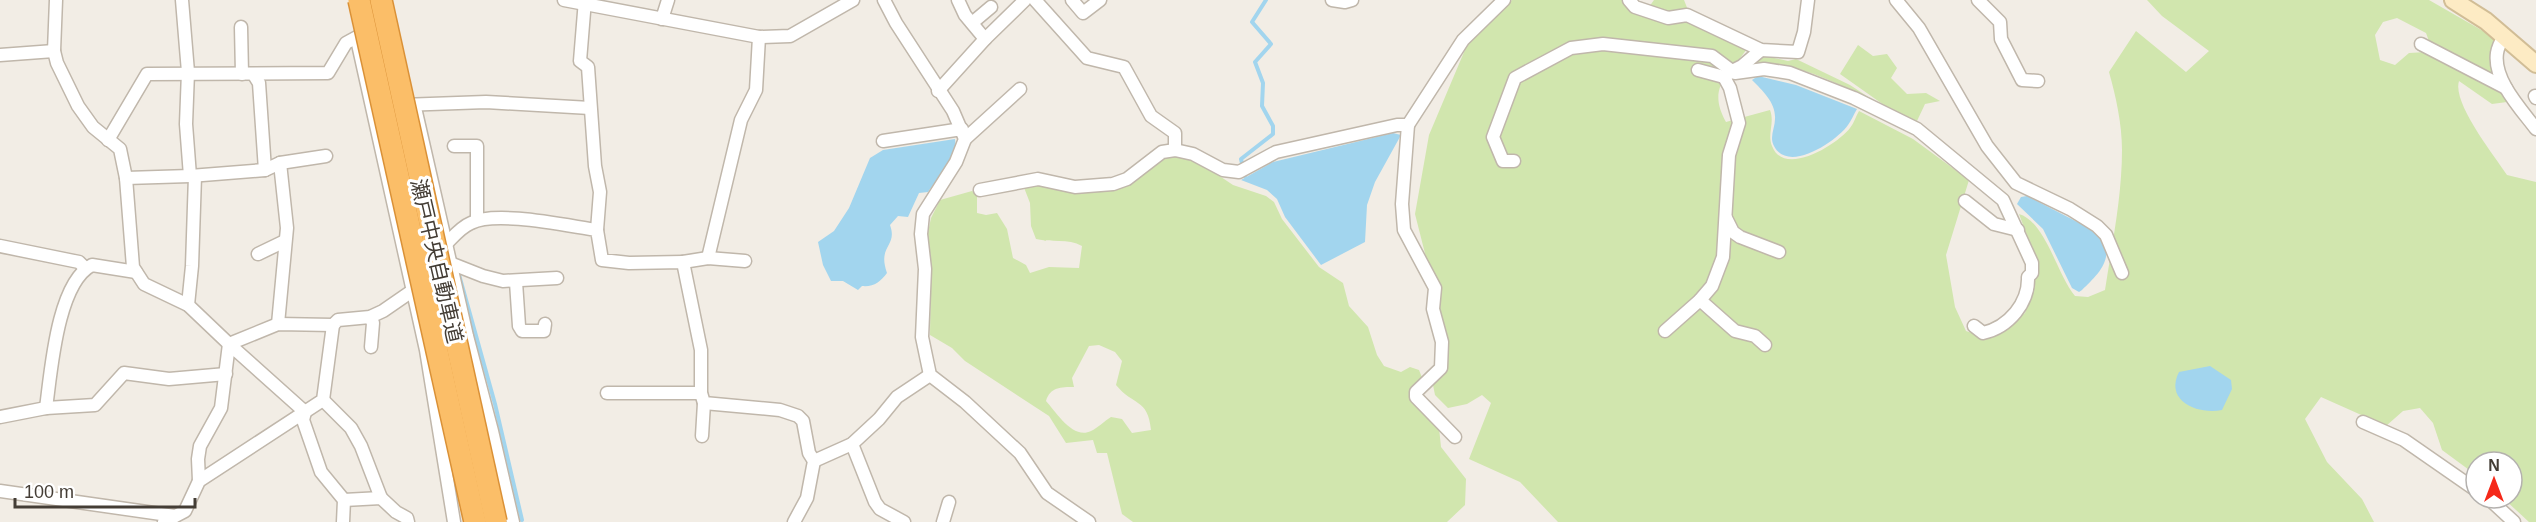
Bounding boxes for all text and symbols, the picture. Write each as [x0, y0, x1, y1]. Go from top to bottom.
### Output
street label: 瀬戸中央自動車道 [407, 177, 467, 345]
north arrow [2464, 450, 2524, 510]
text: N [2488, 457, 2500, 474]
scale bar [15, 471, 195, 509]
text: 100 m [24, 482, 74, 502]

